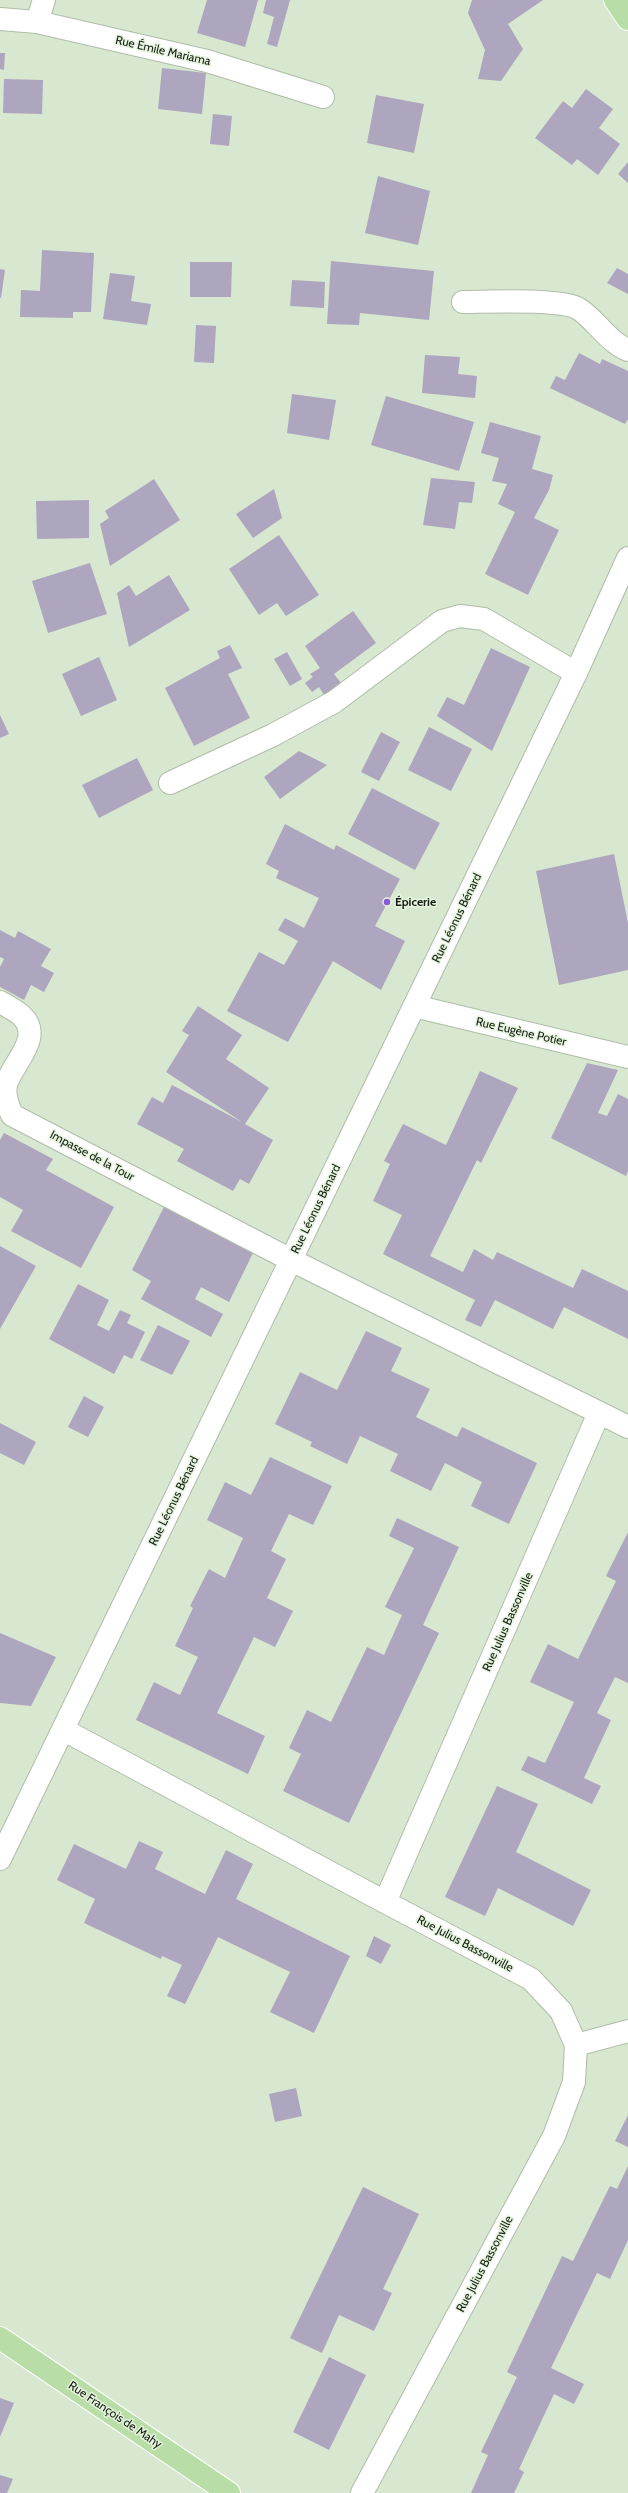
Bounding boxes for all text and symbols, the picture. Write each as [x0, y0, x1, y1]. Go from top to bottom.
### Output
street label: Rue Émile Mariama [114, 33, 212, 69]
street label: Rue Léonus Bénard [429, 871, 485, 965]
place label: Épicerie [395, 895, 436, 909]
marker: Épicerie [382, 897, 392, 907]
street label: Rue Eugène Potier [474, 1015, 568, 1049]
street label: Impasse de la Tour [47, 1128, 137, 1184]
street label: Rue Léonus Bénard [288, 1162, 344, 1256]
street label: Rue Léonus Bénard [146, 1454, 202, 1548]
street label: Rue Julius Bassonville [480, 1570, 536, 1674]
street label: Rue Julius Bassonville [414, 1913, 516, 1975]
street label: Rue Julius Bassonville [454, 2213, 516, 2315]
street label: Rue François de Mahy [66, 2378, 164, 2452]

